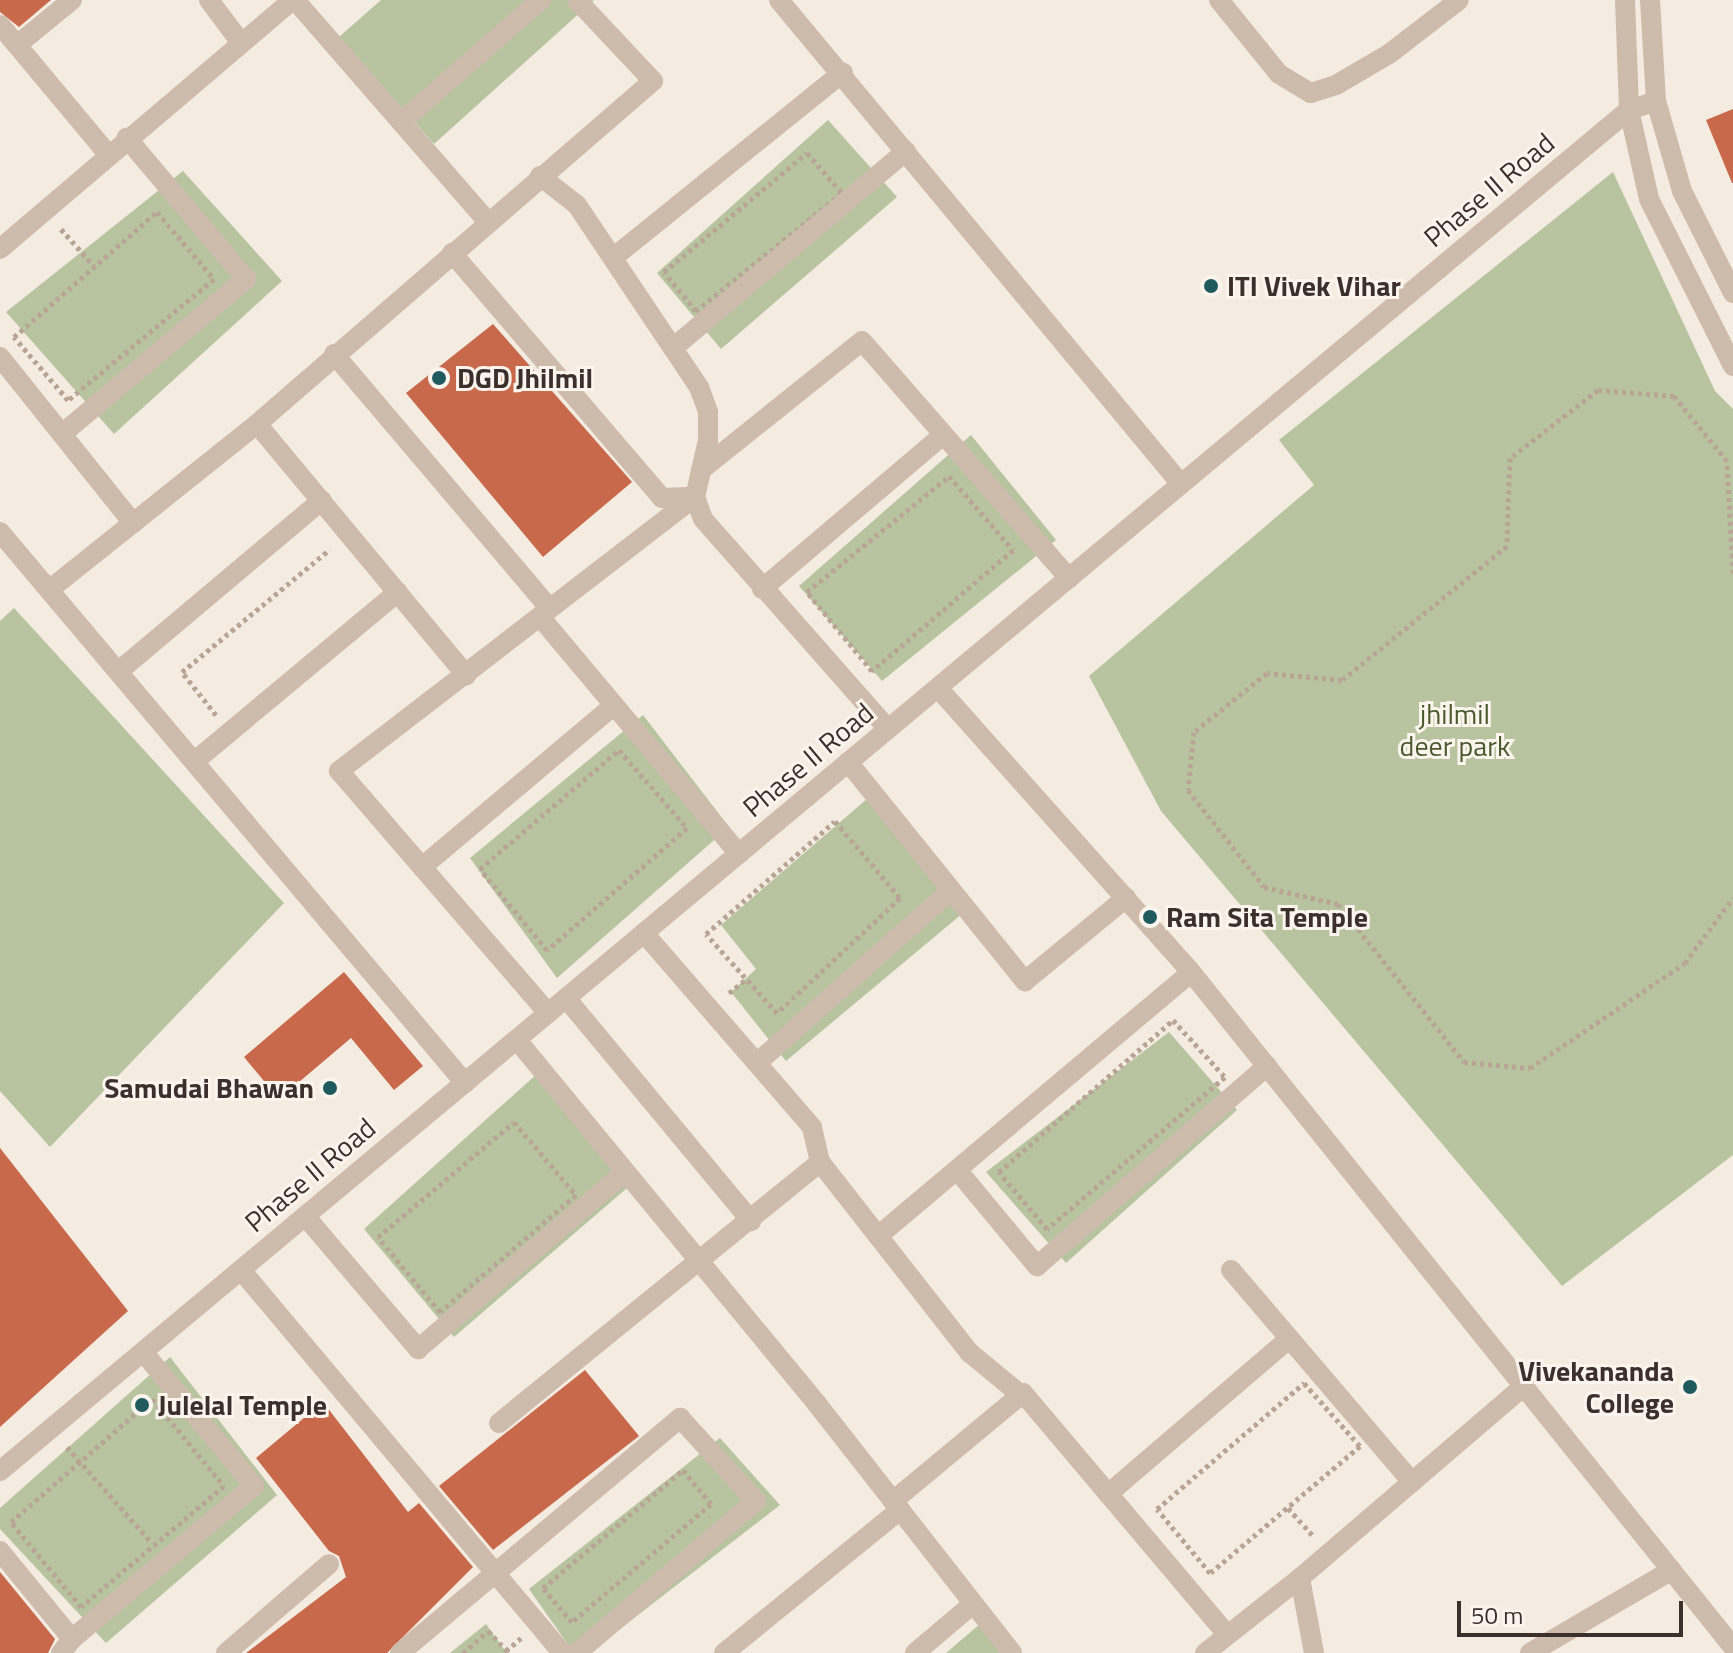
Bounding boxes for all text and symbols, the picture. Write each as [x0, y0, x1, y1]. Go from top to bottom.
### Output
street label: Phase II Road [1417, 126, 1561, 254]
place label: ITI Vivek Vihar [1227, 269, 1401, 303]
marker: ITI Vivek Vihar [1202, 277, 1220, 295]
place label: DGD Jhilmil [457, 361, 593, 395]
marker: DGD Jhilmil [428, 367, 450, 389]
street label: Phase II Road [736, 696, 880, 824]
park label: jhilmil deer park [1400, 697, 1510, 763]
place label: Ram Sita Temple [1166, 900, 1368, 934]
marker: Ram Sita Temple [1141, 908, 1159, 926]
place label: Samudai Bhawan [104, 1071, 314, 1105]
marker: Samudai Bhawan [321, 1079, 339, 1097]
street label: Phase II Road [238, 1111, 382, 1239]
place label: Vivekananda College [1518, 1354, 1674, 1420]
marker: Vivekananda College [1681, 1378, 1699, 1396]
place label: Julelal Temple [158, 1388, 327, 1422]
marker: Julelal Temple [133, 1396, 151, 1414]
scale bar [1461, 1585, 1687, 1635]
text: 50 m [1471, 1597, 1523, 1633]

